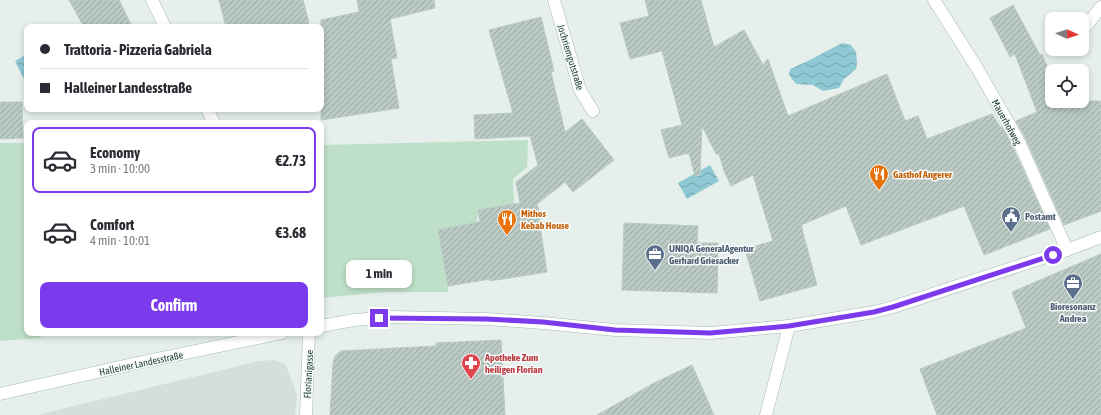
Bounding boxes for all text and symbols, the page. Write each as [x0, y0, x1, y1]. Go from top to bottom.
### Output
north arrow [1045, 12, 1089, 56]
map controls [1045, 12, 1089, 108]
street label: Jochriemgutstraße [555, 23, 586, 92]
text: Trattoria - Pizzeria Gabriela [64, 41, 212, 58]
button: locate [1045, 64, 1089, 108]
text: Halleiner Landesstraße [64, 79, 192, 96]
street label: Mauerhofweg [989, 97, 1024, 148]
icon: car [42, 142, 78, 178]
text: Economy [90, 144, 140, 161]
text: €2.73 [275, 152, 306, 169]
text: 3 min · 10:00 [90, 161, 150, 176]
restaurant icon: Gasthof Angerer [868, 163, 890, 191]
place label: Gasthof Angerer [893, 169, 953, 180]
public building icon: Postamt [1000, 205, 1022, 233]
restaurant icon: Mithos Kebab House [496, 208, 518, 236]
place label: Mithos Kebab House [521, 208, 570, 231]
place label: Postamt [1025, 211, 1056, 222]
icon: car [42, 214, 78, 250]
text: Comfort [90, 216, 134, 233]
text: €3.68 [275, 224, 306, 241]
text: 4 min · 10:01 [90, 233, 150, 248]
office icon: UNIQA GeneralAgentur Gerhard Griesacker [644, 243, 666, 271]
place label: UNIQA GeneralAgentur Gerhard Griesacker [669, 243, 755, 266]
route start [1044, 246, 1062, 264]
callout: 1 min [346, 260, 412, 288]
text: 1 min [366, 266, 392, 281]
office icon: Bioresonanz Andrea [1062, 272, 1084, 300]
button: Confirm [40, 282, 308, 328]
place label: Bioresonanz Andrea [1050, 301, 1096, 324]
route end [370, 309, 388, 327]
street label: Halleiner Landesstraße [98, 349, 184, 378]
street label: Florianigasse [302, 349, 315, 399]
pharmacy icon: Apotheke Zum heiligen Florian [460, 352, 482, 380]
place label: Apotheke Zum heiligen Florian [484, 352, 543, 375]

